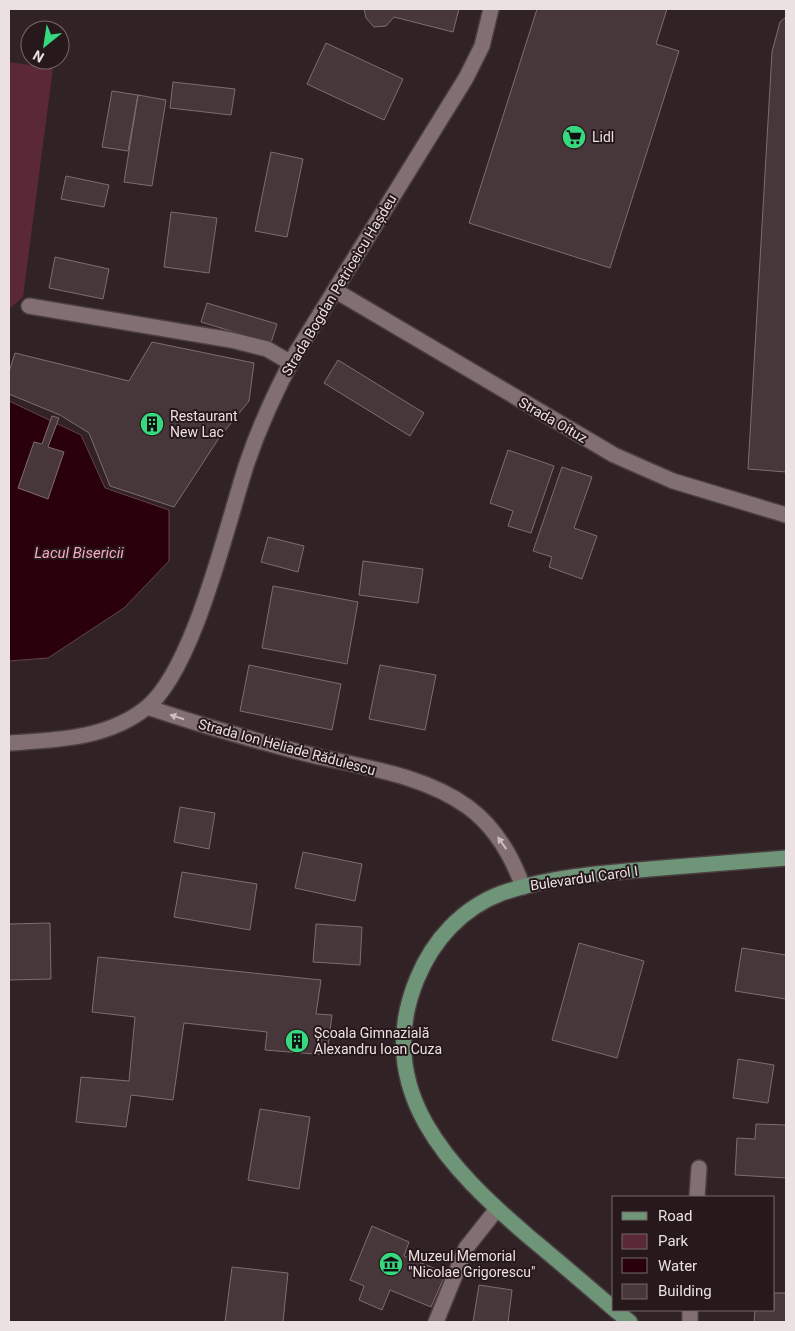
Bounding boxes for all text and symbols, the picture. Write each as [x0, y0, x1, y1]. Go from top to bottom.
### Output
north arrow [20, 20, 70, 70]
text: N [30, 47, 47, 66]
supermarket icon: Lidl [561, 124, 587, 150]
place label: Lidl [592, 129, 614, 145]
street label: Strada Bogdan Petriceicu Hașdeu [278, 191, 400, 379]
street label: Strada Oituz [516, 394, 590, 446]
place label: Restaurant New Lac [170, 408, 238, 440]
building icon: Restaurant New Lac [139, 411, 165, 437]
water label: Lacul Bisericii [34, 544, 124, 562]
one-way arrow [170, 713, 185, 721]
street label: Strada Ion Heliade Rădulescu [197, 716, 377, 778]
one-way arrow [497, 836, 507, 850]
street label: Bulevardul Carol I [529, 863, 639, 893]
place label: Școala Gimnazială Alexandru Ioan Cuza [314, 1025, 442, 1057]
building icon: Școala Gimnazială Alexandru Ioan Cuza [284, 1028, 310, 1054]
legend [612, 1196, 775, 1311]
text: Road [658, 1207, 692, 1225]
text: Park [658, 1232, 689, 1250]
place label: Muzeul Memorial "Nicolae Grigorescu" [408, 1248, 535, 1280]
museum icon: Muzeul Memorial "Nicolae Grigorescu" [378, 1251, 404, 1277]
text: Water [658, 1257, 697, 1275]
text: Building [658, 1282, 712, 1300]

